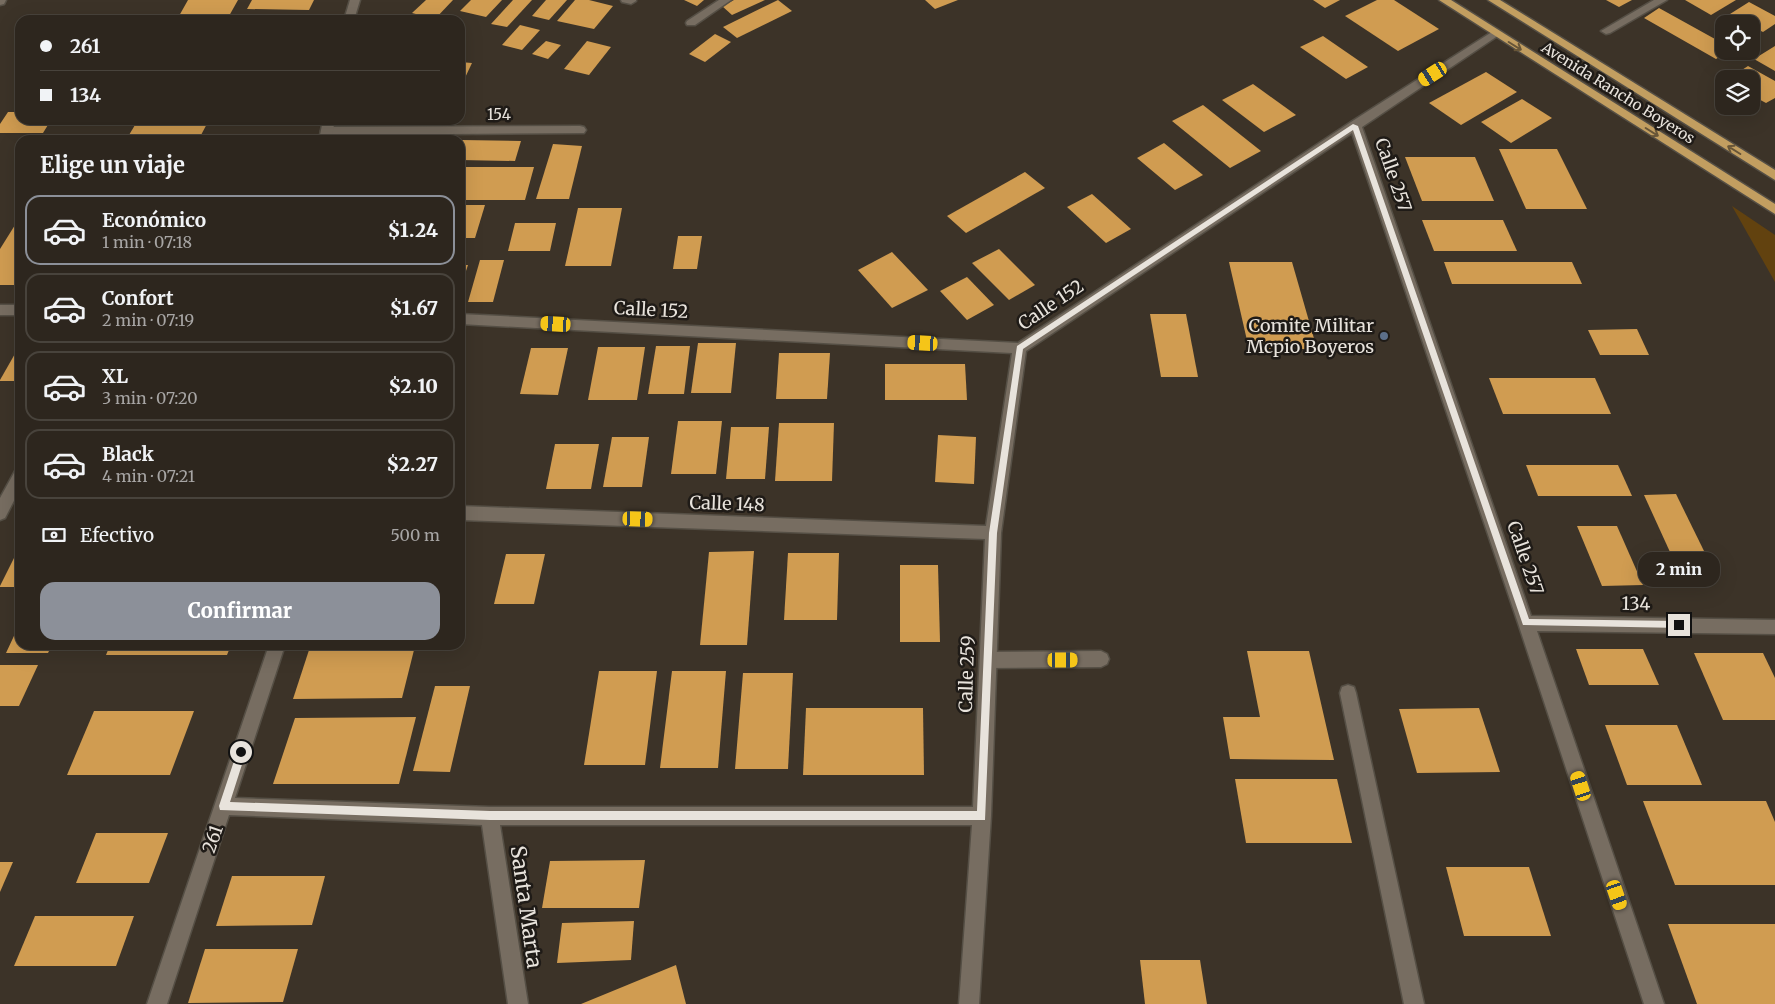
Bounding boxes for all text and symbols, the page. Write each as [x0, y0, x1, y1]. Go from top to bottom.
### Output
map controls [1715, 15, 1760, 115]
button: locate [1715, 15, 1760, 60]
text: 261 [70, 34, 100, 58]
street label: Avenida Rancho Boyeros [1537, 37, 1698, 148]
one-way arrow [1507, 41, 1521, 51]
car [1416, 60, 1449, 88]
button: layers [1715, 70, 1760, 115]
text: 134 [70, 83, 101, 107]
street label: 154 [487, 105, 511, 124]
one-way arrow [1645, 127, 1659, 137]
street label: Calle 257 [1370, 135, 1417, 215]
one-way arrow [1727, 144, 1741, 154]
text: Elige un viaje [40, 151, 185, 179]
icon: car [42, 208, 87, 253]
text: Económico [102, 208, 206, 232]
text: $1.24 [388, 218, 438, 242]
text: 1 min · 07:18 [102, 232, 192, 252]
street label: Calle 152 [1013, 274, 1088, 335]
icon: car [42, 286, 87, 331]
text: Confort [102, 286, 174, 310]
text: $1.67 [390, 296, 438, 320]
street label: Calle 152 [613, 296, 689, 323]
text: 2 min · 07:19 [102, 310, 194, 330]
place label: Comite Militar Mcpio Boyeros [1246, 314, 1374, 358]
car [540, 316, 571, 332]
marker: Comite Militar Mcpio Boyeros [1378, 330, 1390, 342]
car [907, 335, 938, 351]
icon: car [42, 364, 87, 409]
text: XL [102, 364, 128, 388]
text: $2.10 [388, 374, 438, 398]
text: 3 min · 07:20 [102, 388, 197, 408]
icon: car [42, 442, 87, 487]
text: Black [102, 442, 154, 466]
text: $2.27 [386, 452, 438, 476]
text: 4 min · 07:21 [102, 466, 195, 486]
street label: Calle 148 [689, 491, 765, 516]
car [622, 511, 653, 527]
street label: Calle 257 [1502, 518, 1549, 598]
icon: cash [40, 521, 68, 549]
text: Efectivo [80, 523, 154, 547]
text: 500 m [390, 525, 440, 545]
callout: 2 min [1638, 552, 1720, 588]
text: 2 min [1656, 559, 1702, 579]
button: Confirmar [40, 582, 440, 640]
street label: 134 [1621, 592, 1651, 615]
route end [1668, 614, 1690, 636]
street label: Calle 259 [954, 635, 979, 713]
car [1048, 653, 1078, 668]
route start [230, 741, 252, 763]
car [1569, 769, 1592, 803]
street label: 261 [197, 822, 228, 856]
street label: Santa Marta [505, 844, 548, 970]
car [1605, 878, 1628, 912]

